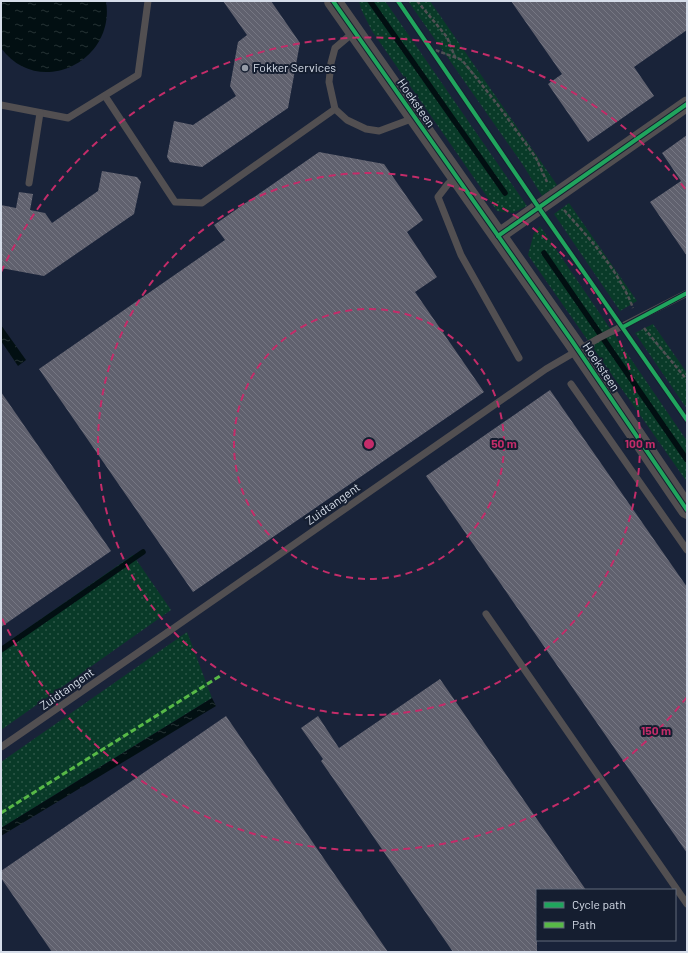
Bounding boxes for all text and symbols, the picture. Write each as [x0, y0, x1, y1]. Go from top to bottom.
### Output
place label: Fokker Services [253, 60, 336, 74]
marker: Fokker Services [240, 63, 250, 73]
street label: Hoeksteen [395, 75, 439, 129]
street label: Hoeksteen [580, 339, 623, 394]
text: 50 m [491, 436, 517, 450]
text: 100 m [625, 436, 655, 450]
centre of rings [362, 437, 376, 451]
street label: Zuidtangent [302, 479, 362, 527]
street label: Zuidtangent [36, 664, 96, 712]
text: 150 m [641, 723, 671, 737]
legend [536, 889, 676, 941]
text: Cycle path [572, 897, 626, 911]
text: Path [572, 917, 596, 931]

